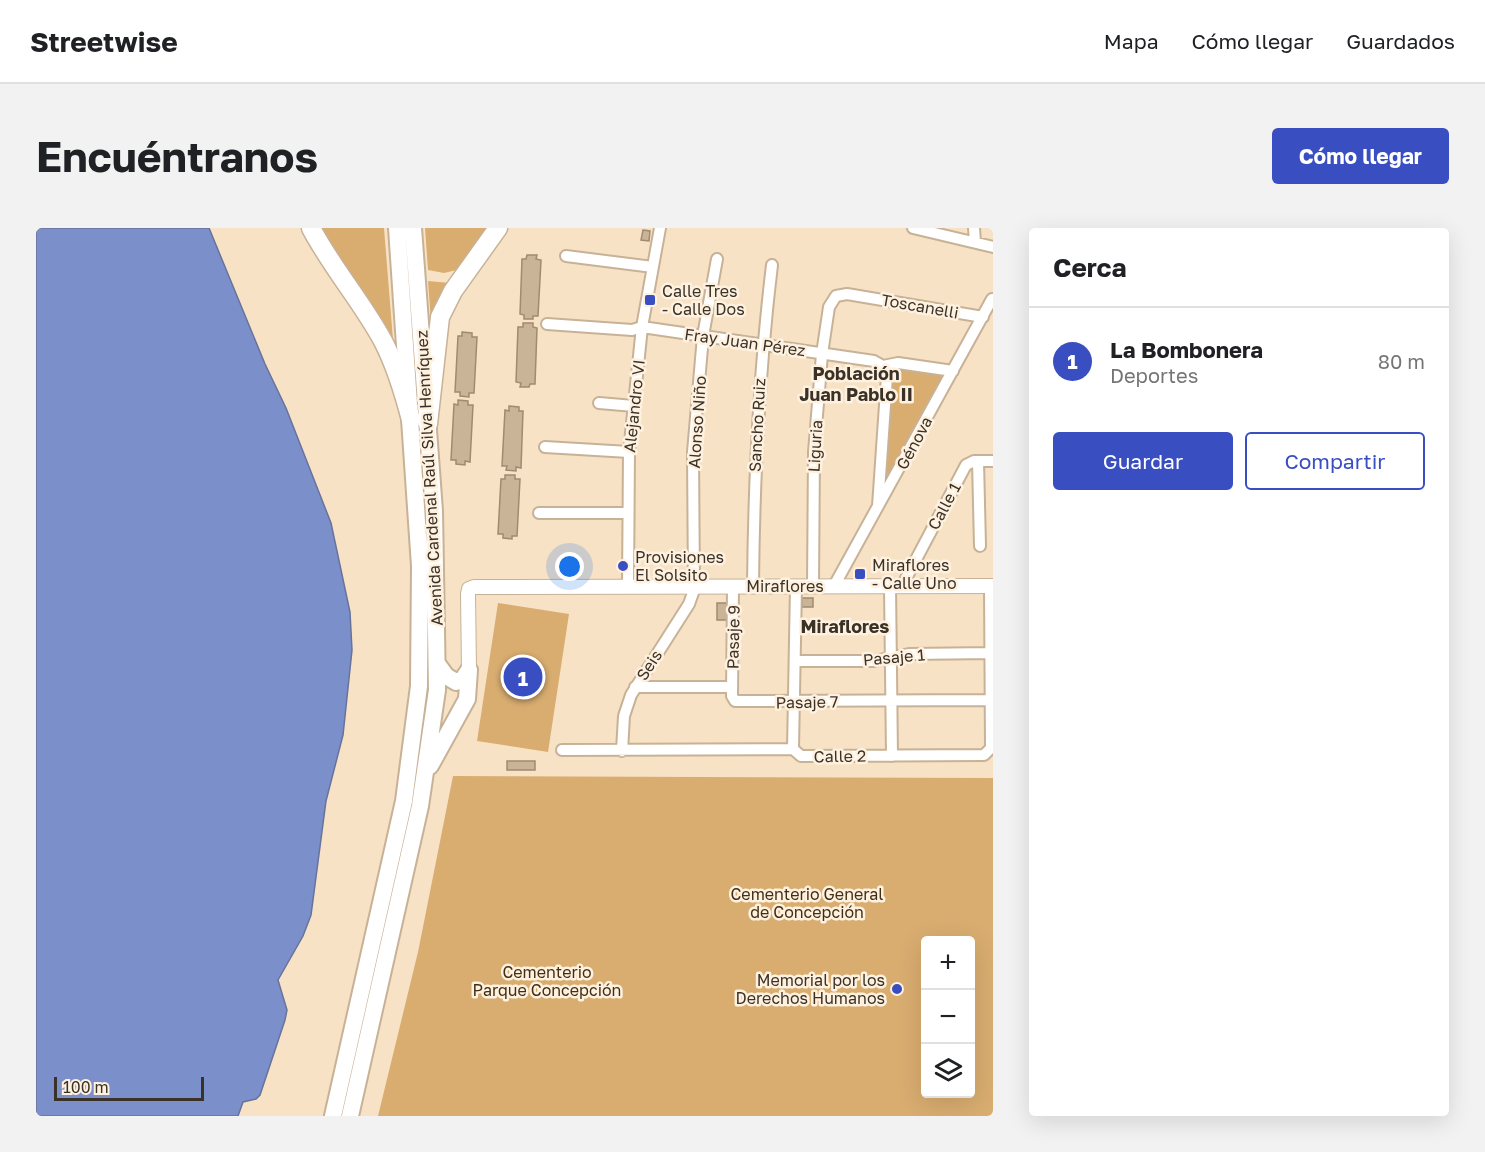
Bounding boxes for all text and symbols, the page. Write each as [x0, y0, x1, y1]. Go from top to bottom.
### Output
text: Streetwise [30, 25, 178, 58]
text: Mapa [1104, 28, 1159, 54]
text: Cómo llegar [1192, 28, 1313, 54]
text: Guardados [1346, 28, 1455, 54]
button: Cómo llegar [1272, 128, 1449, 184]
text: Encuéntranos [36, 131, 318, 181]
text: Cerca [1053, 252, 1127, 283]
place label: Calle Tres - Calle Dos [662, 281, 745, 319]
street label: Toscanelli [880, 289, 960, 323]
marker: Calle Tres - Calle Dos [643, 293, 657, 307]
street label: Fray Juan Pérez [683, 324, 807, 360]
street label: Avenida Cardenal Raúl Silva Henríquez [411, 330, 447, 626]
text: La Bombonera [1110, 336, 1263, 363]
text: 1 [1067, 349, 1078, 373]
text: 80 m [1378, 349, 1425, 373]
street label: Alejandro VI [619, 359, 649, 453]
district label: Población Juan Pablo II [799, 362, 913, 405]
text: Deportes [1110, 363, 1198, 387]
street label: Alonso Niño [684, 375, 710, 469]
street label: Sancho Ruiz [745, 378, 769, 472]
street label: Génova [892, 413, 936, 473]
street label: Liguria [804, 419, 826, 473]
button: Guardar [1053, 432, 1233, 490]
button: Compartir [1245, 432, 1425, 490]
street label: Calle 1 [923, 479, 965, 533]
place label: Provisiones El Solsito [635, 547, 724, 585]
your location [555, 552, 584, 581]
place label: Miraflores - Calle Uno [872, 555, 956, 593]
marker: Provisiones El Solsito [616, 559, 630, 573]
marker: Miraflores - Calle Uno [853, 567, 867, 581]
street label: Miraflores [746, 576, 824, 596]
street label: Pasaje 9 [722, 605, 744, 669]
district label: Miraflores [801, 615, 889, 637]
street label: Pasaje 1 [862, 644, 926, 670]
street label: Seis [632, 646, 666, 684]
pin: 1 [504, 654, 542, 700]
street label: Pasaje 7 [775, 691, 839, 713]
street label: Calle 2 [814, 746, 866, 766]
park label: Cementerio General de Concepción [730, 884, 884, 922]
map controls [921, 936, 975, 1098]
button: + [921, 936, 975, 990]
park label: Cementerio Parque Concepción [473, 962, 621, 1000]
place label: Memorial por los Derechos Humanos [736, 970, 885, 1008]
marker: Memorial por los Derechos Humanos [890, 982, 904, 996]
button: − [921, 990, 975, 1044]
button: layers [921, 1044, 975, 1098]
scale bar [54, 1074, 204, 1102]
text: 100 m [63, 1077, 109, 1097]

